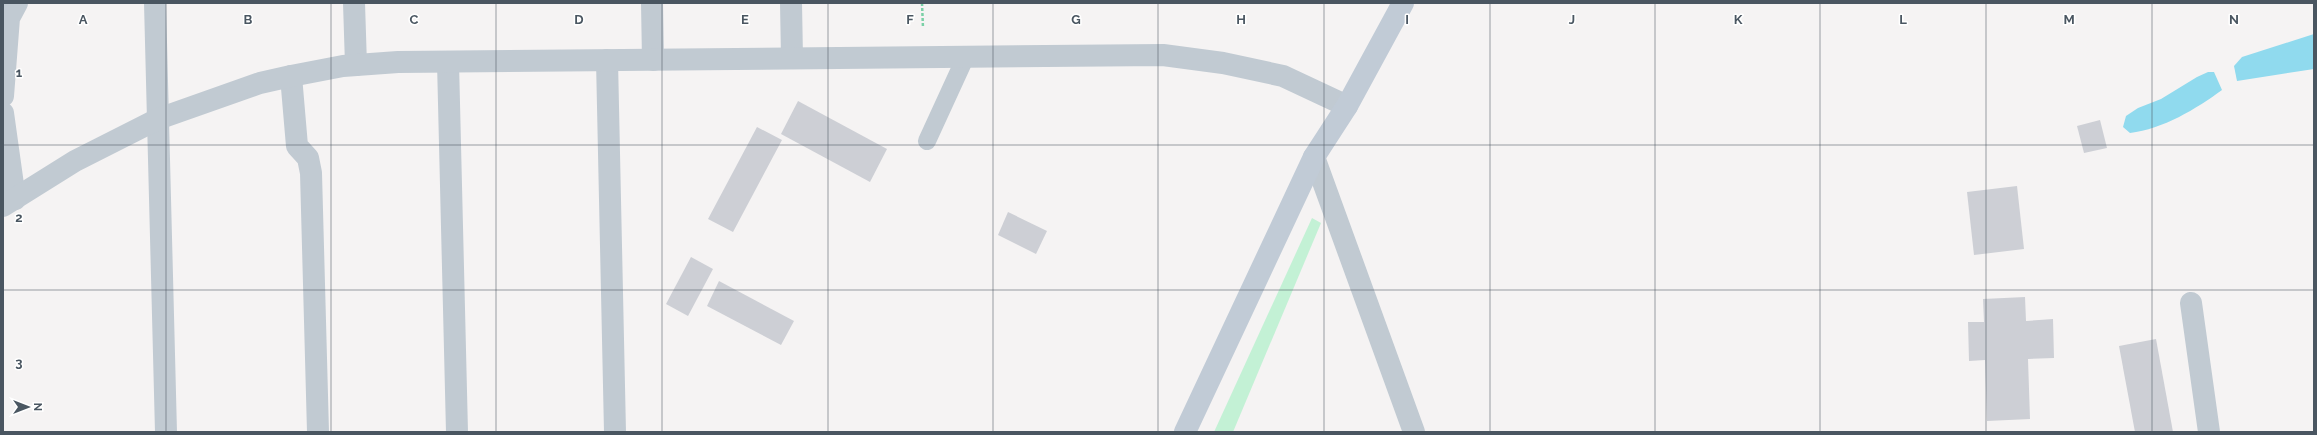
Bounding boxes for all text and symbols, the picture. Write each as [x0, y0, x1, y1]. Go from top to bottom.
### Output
text: A [79, 12, 88, 27]
text: B [244, 12, 253, 27]
text: C [410, 12, 419, 27]
text: D [574, 12, 584, 27]
text: E [741, 12, 749, 27]
text: F [906, 12, 914, 27]
text: G [1071, 12, 1081, 27]
text: H [1236, 12, 1246, 27]
text: I [1405, 12, 1409, 27]
text: J [1569, 12, 1575, 27]
text: K [1734, 12, 1743, 27]
text: L [1899, 12, 1907, 27]
text: M [2063, 12, 2075, 27]
text: N [2229, 12, 2239, 27]
text: 1 [16, 65, 23, 80]
text: 2 [15, 210, 23, 225]
text: 3 [15, 355, 23, 370]
north arrow [8, 387, 48, 427]
text: N [31, 403, 44, 411]

